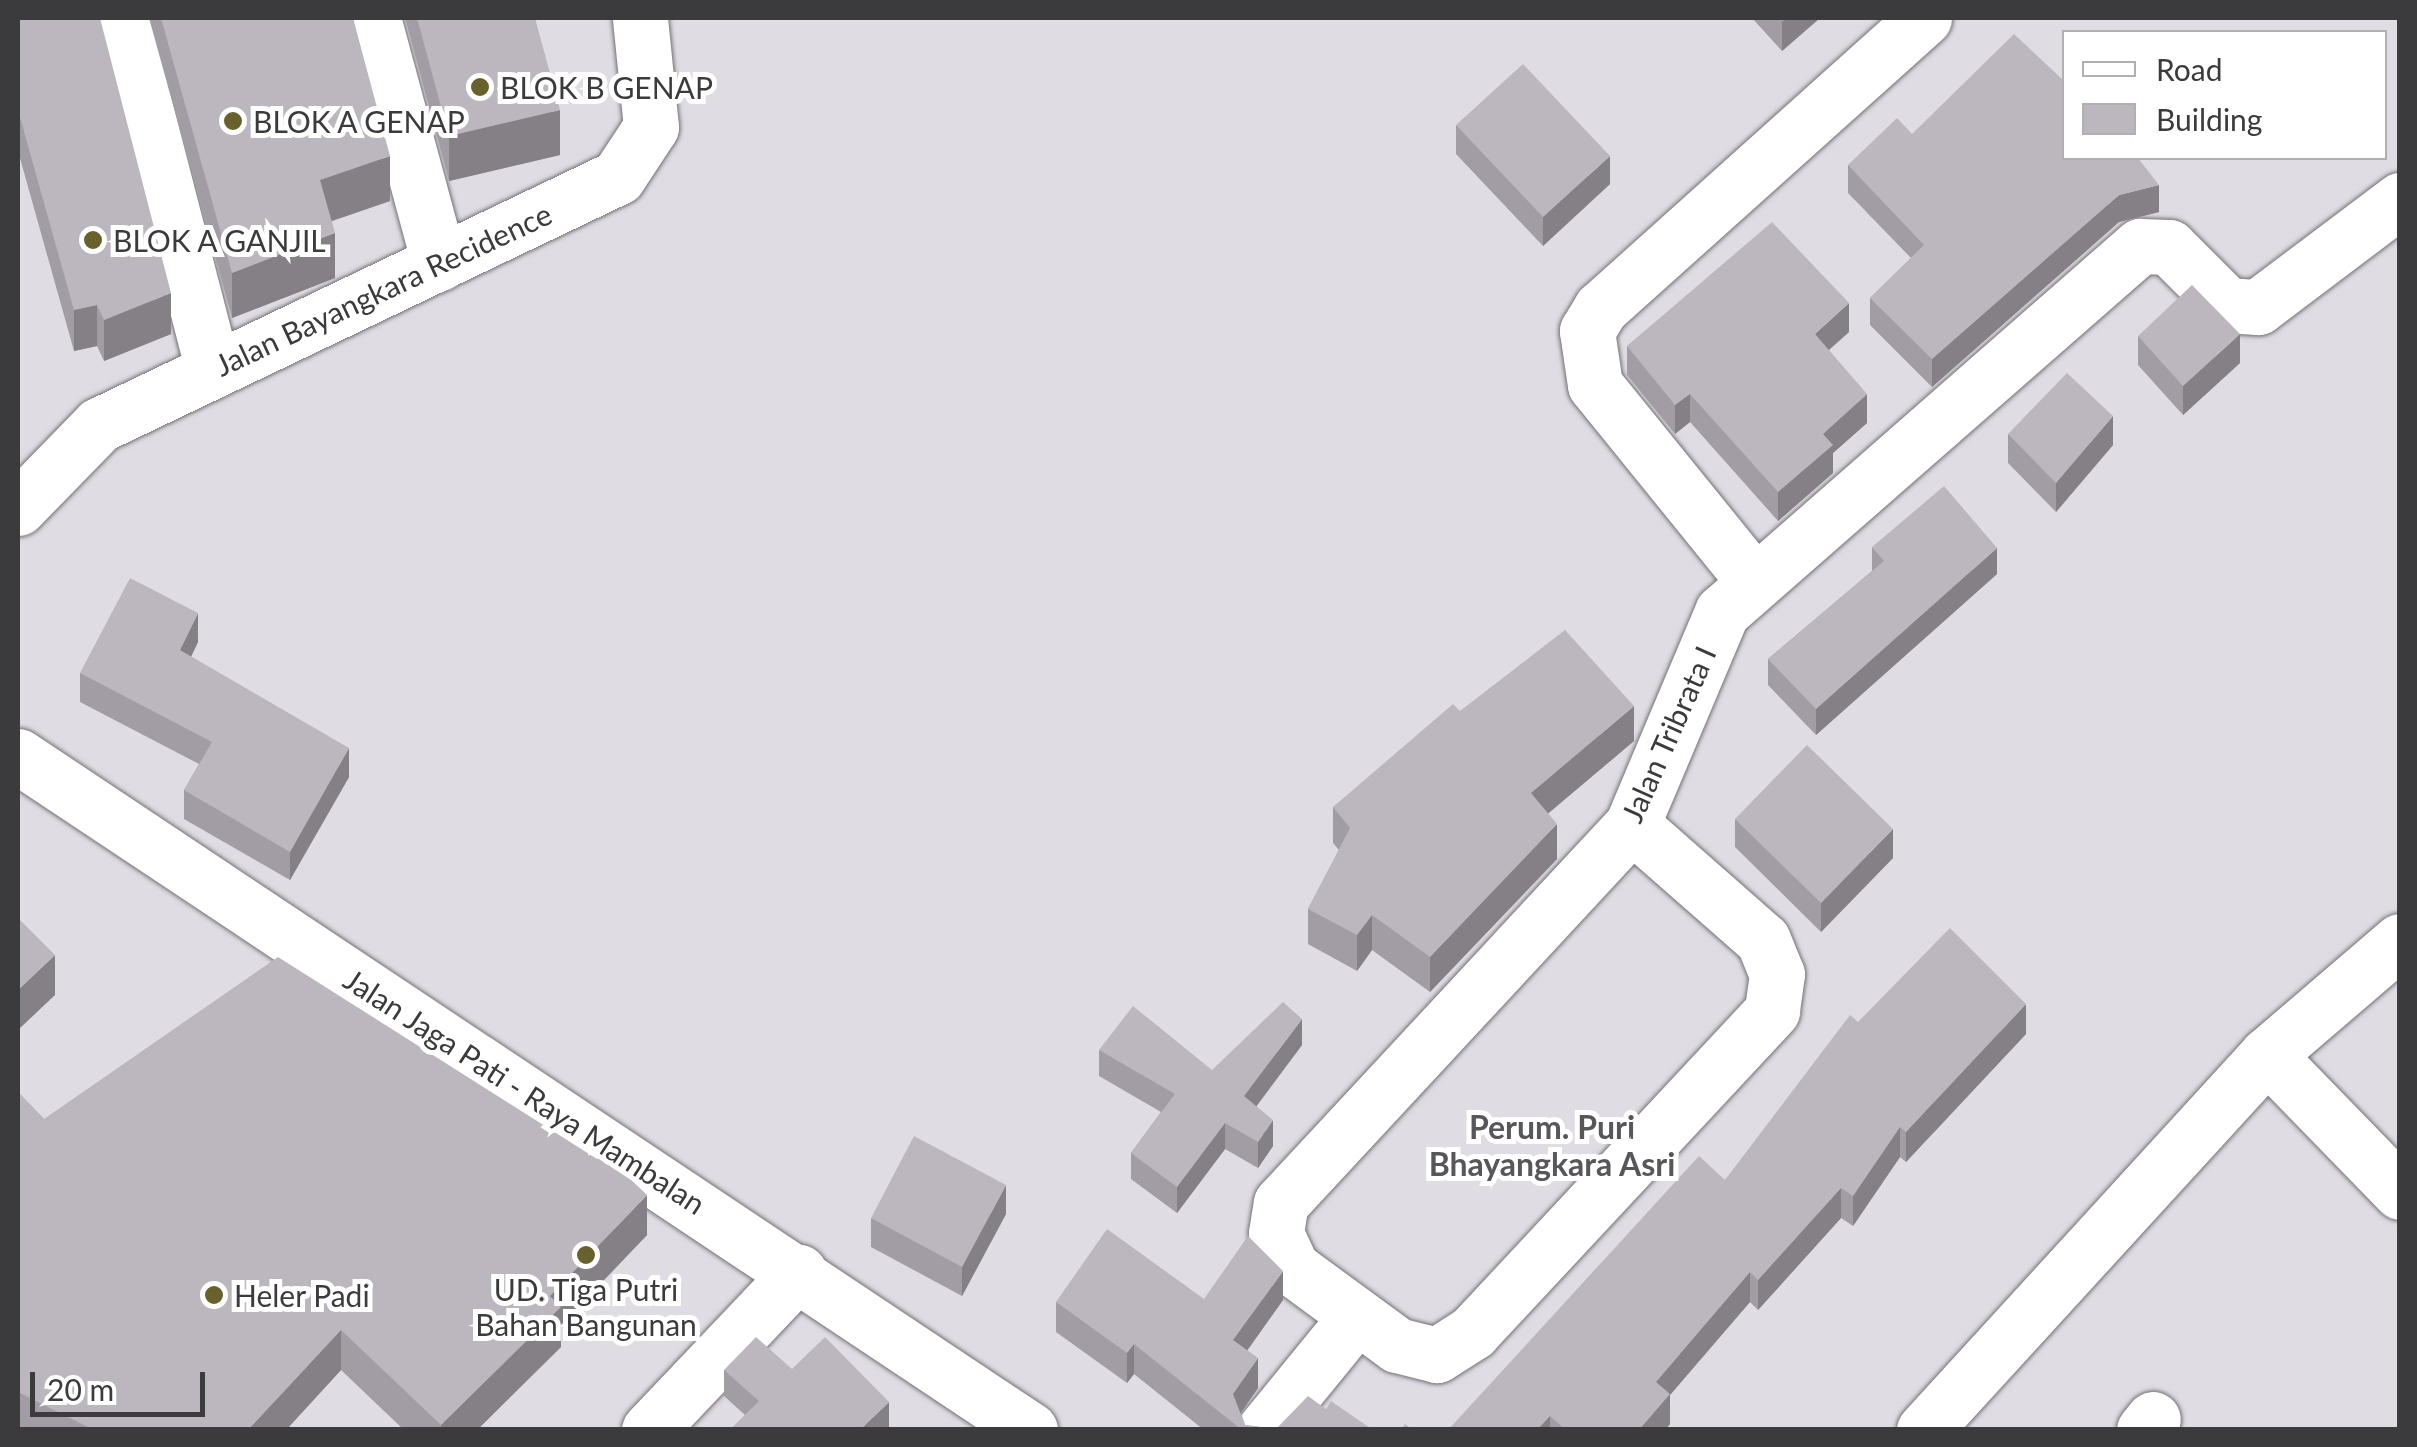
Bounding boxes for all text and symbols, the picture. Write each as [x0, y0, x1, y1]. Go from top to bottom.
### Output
legend [2062, 30, 2387, 160]
text: Road [2156, 51, 2223, 87]
place label: BLOK B GENAP [500, 69, 713, 105]
marker: BLOK B GENAP [469, 76, 491, 98]
text: Building [2156, 101, 2262, 137]
place label: BLOK A GENAP [253, 103, 467, 139]
marker: BLOK A GENAP [222, 110, 244, 132]
street label: Jalan Bayangkara Recidence [209, 195, 557, 383]
place label: BLOK A GANJIL [113, 222, 328, 258]
marker: BLOK A GANJIL [82, 229, 104, 251]
street label: Jalan Tribrata I [1613, 640, 1723, 828]
street label: Jalan Jaga Pati - Raya Mambalan [337, 960, 713, 1222]
district label: Perum. Puri Bhayangkara Asri [1428, 1109, 1676, 1184]
marker: UD. Tiga Putri Bahan Bangunan [575, 1244, 597, 1266]
place label: UD. Tiga Putri Bahan Bangunan [475, 1271, 697, 1342]
place label: Heler Padi [234, 1277, 370, 1313]
marker: Heler Padi [203, 1284, 225, 1306]
scale bar [35, 1352, 210, 1414]
text: 20 m [47, 1371, 114, 1407]

